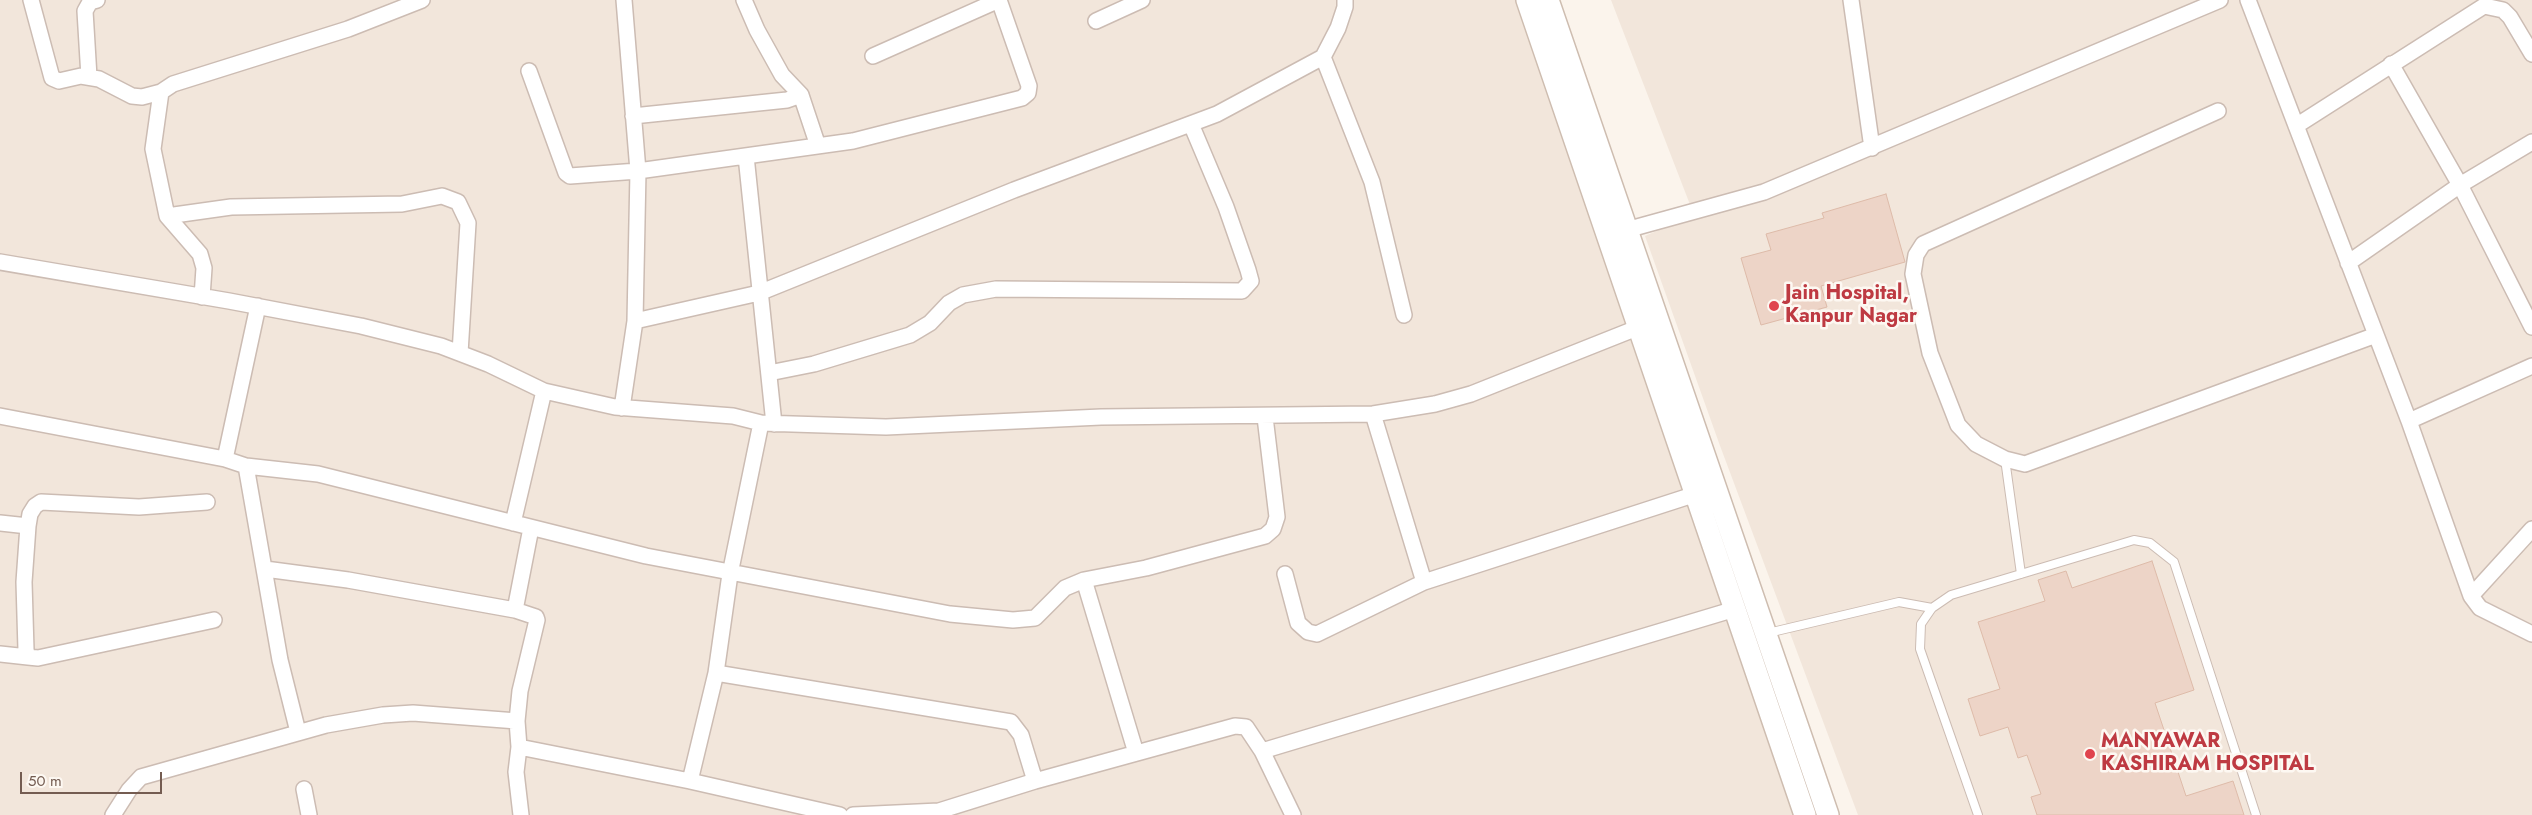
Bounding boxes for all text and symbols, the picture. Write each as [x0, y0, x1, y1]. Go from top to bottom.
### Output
place label: Jain Hospital, Kanpur Nagar [1785, 282, 1917, 329]
marker: Jain Hospital, Kanpur Nagar [1767, 299, 1781, 313]
place label: MANYAWAR KASHIRAM HOSPITAL [2101, 730, 2314, 777]
marker: MANYAWAR KASHIRAM HOSPITAL [2083, 747, 2097, 761]
scale bar [22, 762, 165, 794]
text: 50 m [28, 770, 62, 792]

